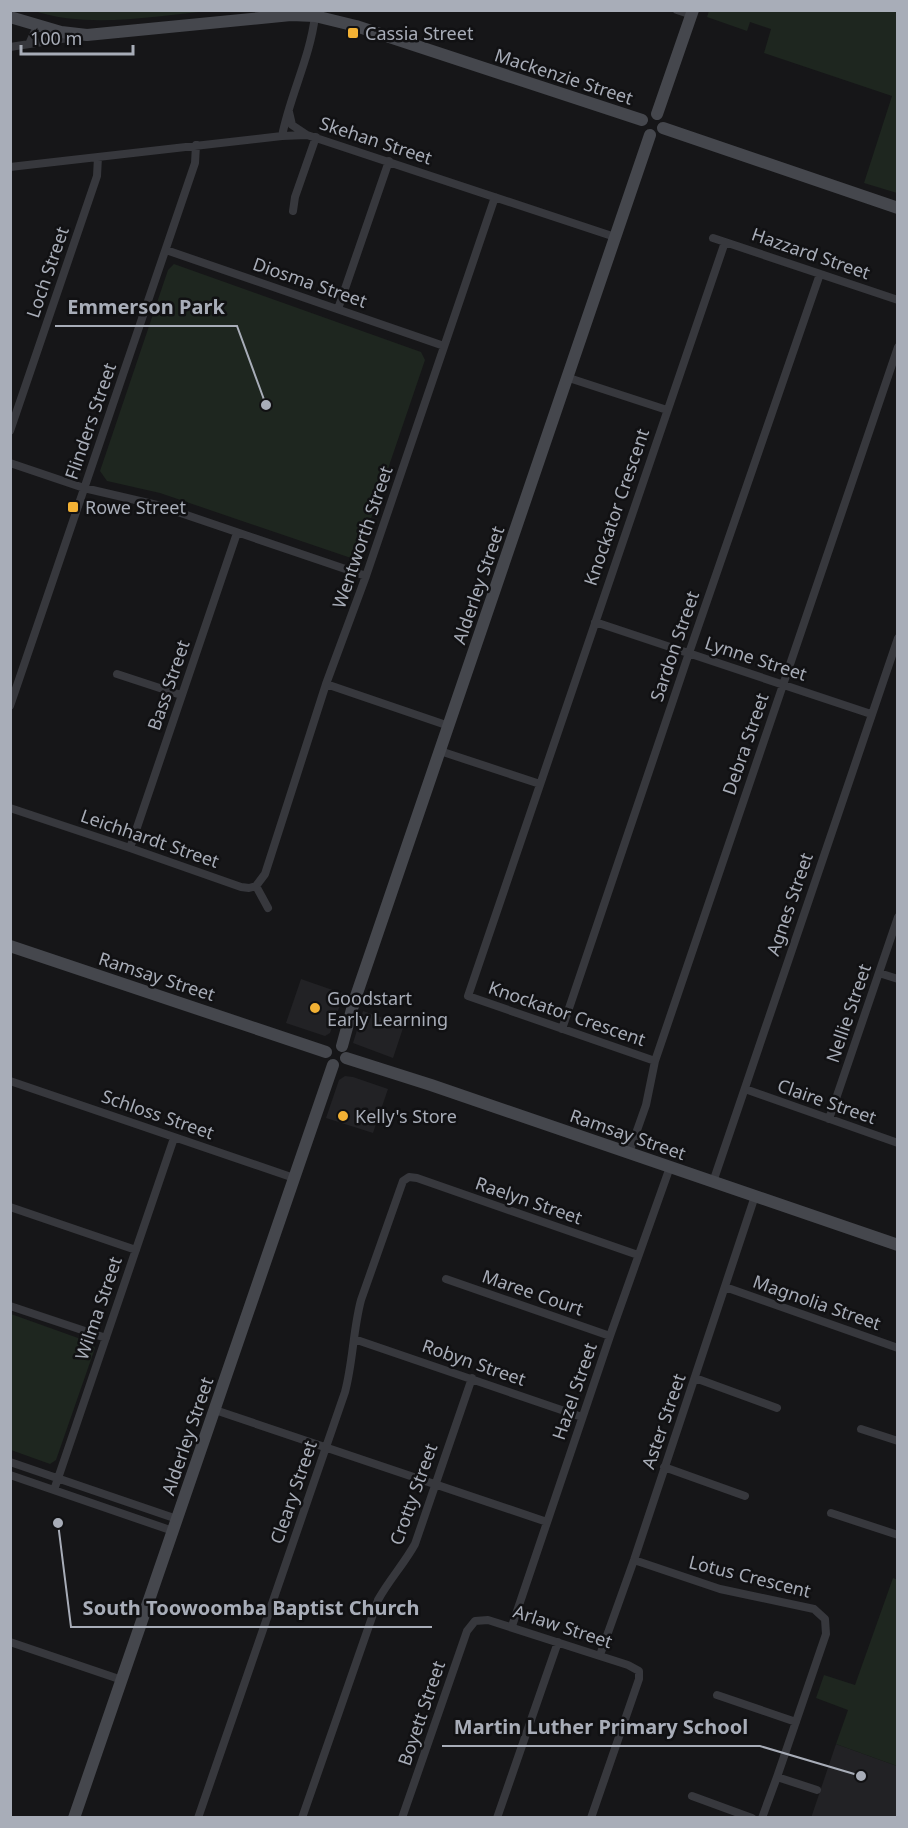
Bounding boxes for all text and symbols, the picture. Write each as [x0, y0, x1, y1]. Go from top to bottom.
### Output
scale bar [21, 18, 134, 56]
place label: Cassia Street [365, 21, 474, 45]
text: 100 m [30, 26, 82, 50]
marker: Cassia Street [346, 26, 360, 40]
street label: Mackenzie Street [492, 42, 637, 110]
street label: Skehan Street [317, 111, 436, 170]
street label: Hazzard Street [749, 222, 874, 285]
street label: Loch Street [20, 223, 74, 321]
street label: Diosma Street [250, 251, 371, 313]
callout: Emmerson Park [55, 288, 237, 326]
text: Emmerson Park [67, 293, 225, 320]
street label: Flinders Street [59, 359, 121, 483]
street label: Knockator Crescent [578, 425, 654, 589]
street label: Wentworth Street [326, 462, 398, 611]
place label: Rowe Street [85, 495, 186, 519]
marker: Rowe Street [66, 500, 80, 514]
street label: Alderley Street [447, 522, 510, 647]
street label: Sardon Street [644, 587, 704, 704]
street label: Lynne Street [702, 630, 811, 686]
street label: Bass Street [141, 636, 195, 733]
street label: Debra Street [716, 689, 774, 798]
street label: Leichhardt Street [78, 803, 223, 873]
street label: Agnes Street [760, 849, 818, 959]
street label: Ramsay Street [96, 946, 219, 1006]
street label: Nellie Street [820, 960, 876, 1066]
street label: Knockator Crescent [485, 975, 649, 1051]
place label: Goodstart Early Learning [327, 986, 448, 1031]
marker: Goodstart Early Learning [308, 1001, 322, 1015]
street label: Claire Street [774, 1073, 880, 1129]
street label: Schloss Street [99, 1084, 218, 1145]
street label: Ramsay Street [567, 1103, 690, 1165]
place label: Kelly's Store [355, 1104, 457, 1128]
marker: Kelly's Store [336, 1109, 350, 1123]
street label: Raelyn Street [472, 1171, 586, 1230]
street label: Wilma Street [69, 1253, 127, 1363]
street label: Maree Court [479, 1263, 587, 1321]
street label: Magnolia Street [750, 1269, 885, 1335]
street label: Robyn Street [419, 1333, 529, 1391]
street label: Hazel Street [546, 1339, 602, 1443]
street label: Aster Street [636, 1370, 691, 1472]
street label: Alderley Street [156, 1373, 219, 1498]
street label: Cleary Street [264, 1437, 322, 1547]
street label: Crotty Street [384, 1439, 443, 1548]
street label: Lotus Crescent [687, 1549, 814, 1603]
callout: South Toowoomba Baptist Church [71, 1589, 432, 1627]
text: South Toowoomba Baptist Church [83, 1594, 419, 1621]
street label: Arlaw Street [510, 1599, 616, 1653]
street label: Boyett Street [392, 1657, 450, 1769]
callout: Martin Luther Primary School [442, 1708, 760, 1746]
text: Martin Luther Primary School [454, 1713, 748, 1740]

